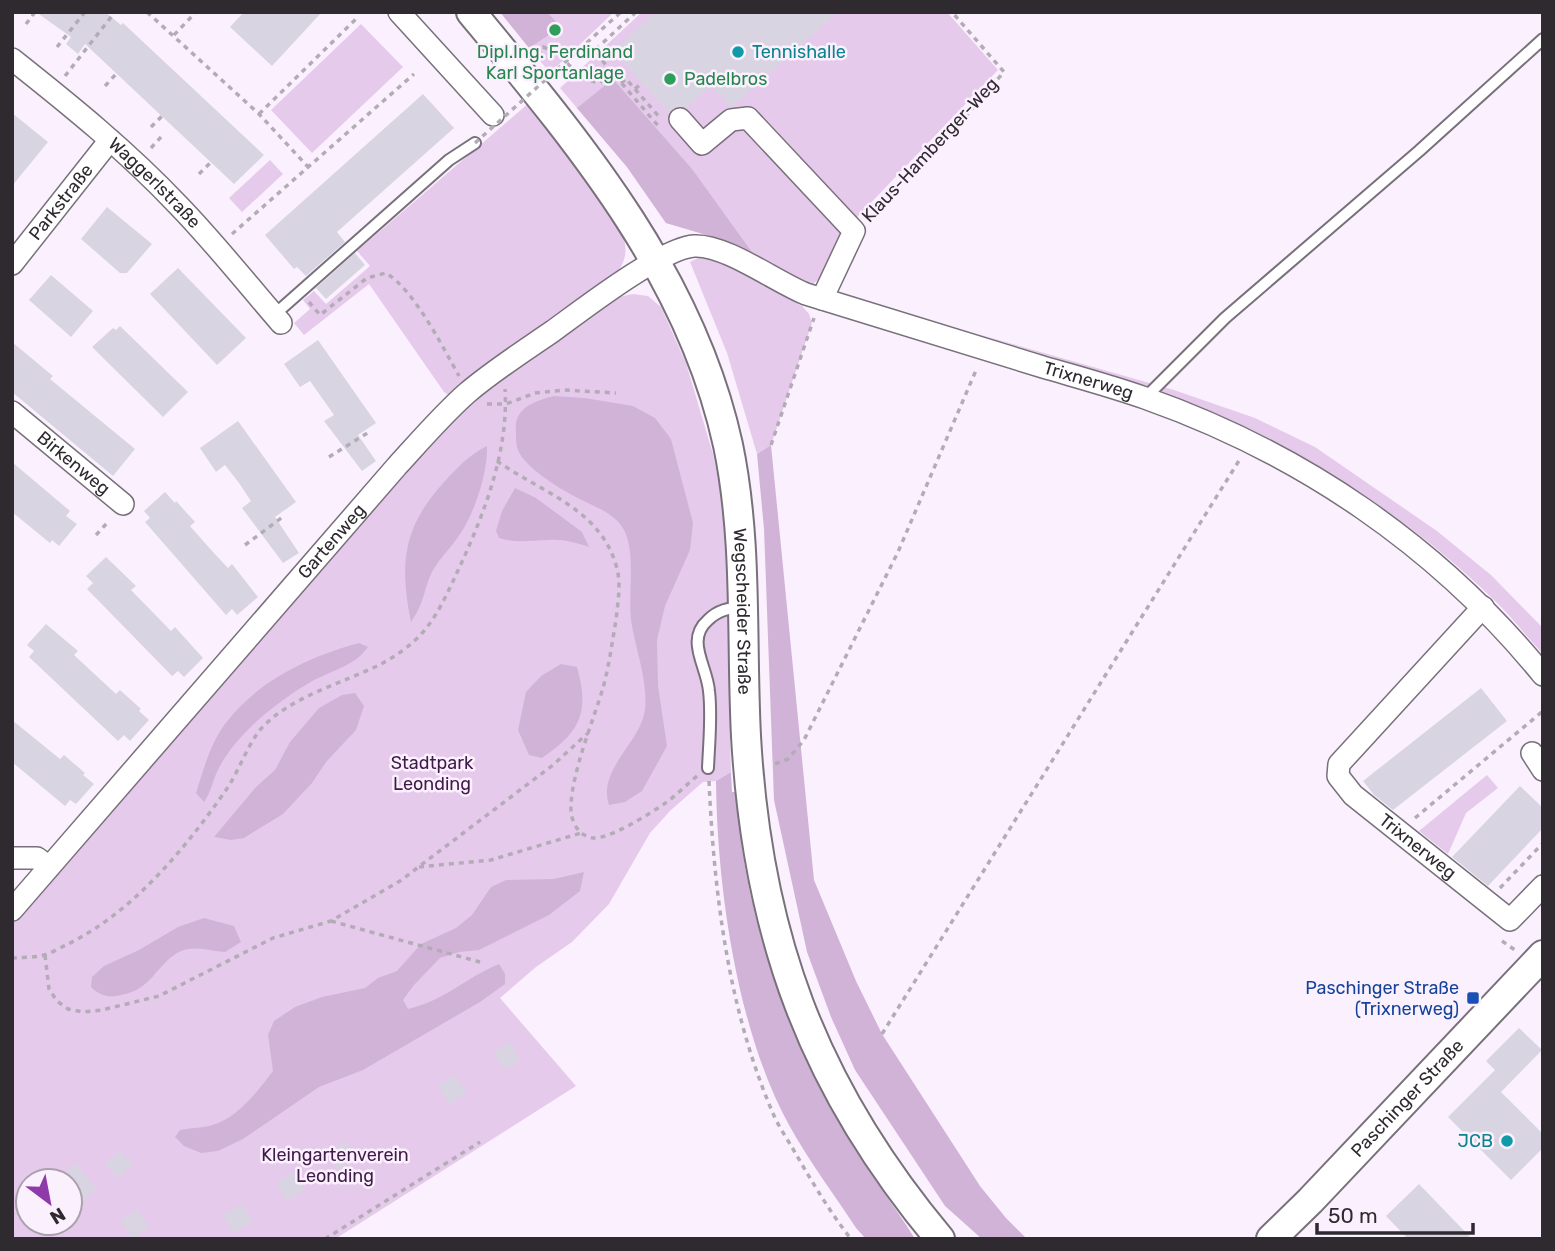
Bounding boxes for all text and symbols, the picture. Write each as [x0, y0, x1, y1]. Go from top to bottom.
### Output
marker: Dipl.Ing. Ferdinand Karl Sportanlage [547, 22, 563, 38]
place label: Dipl.Ing. Ferdinand Karl Sportanlage [477, 41, 633, 84]
place label: Tennishalle [752, 41, 846, 63]
marker: Tennishalle [730, 44, 746, 60]
place label: Padelbros [684, 68, 767, 90]
marker: Padelbros [662, 71, 678, 87]
street label: Klaus-Hamberger-Weg [857, 73, 1003, 227]
street label: Waggerlstraße [104, 133, 205, 233]
street label: Parkstraße [24, 160, 98, 244]
street label: Trixnerweg [1041, 357, 1136, 404]
street label: Birkenweg [33, 426, 115, 500]
street label: Gartenweg [293, 499, 370, 583]
street label: Wegscheider Straße [729, 527, 755, 695]
park label: Stadtpark Leonding [391, 752, 474, 795]
street label: Trixnerweg [1375, 809, 1461, 884]
place label: Paschinger Straße (Trixnerweg) [1305, 977, 1459, 1020]
marker: Paschinger Straße (Trixnerweg) [1465, 990, 1481, 1006]
street label: Paschinger Straße [1346, 1035, 1468, 1162]
place label: JCB [1458, 1130, 1493, 1152]
marker: JCB [1499, 1133, 1515, 1149]
park label: Kleingartenverein Leonding [261, 1144, 409, 1187]
north arrow [14, 1167, 84, 1237]
scale bar [1317, 1192, 1473, 1236]
text: N [46, 1203, 70, 1229]
text: 50 m [1328, 1203, 1378, 1228]

